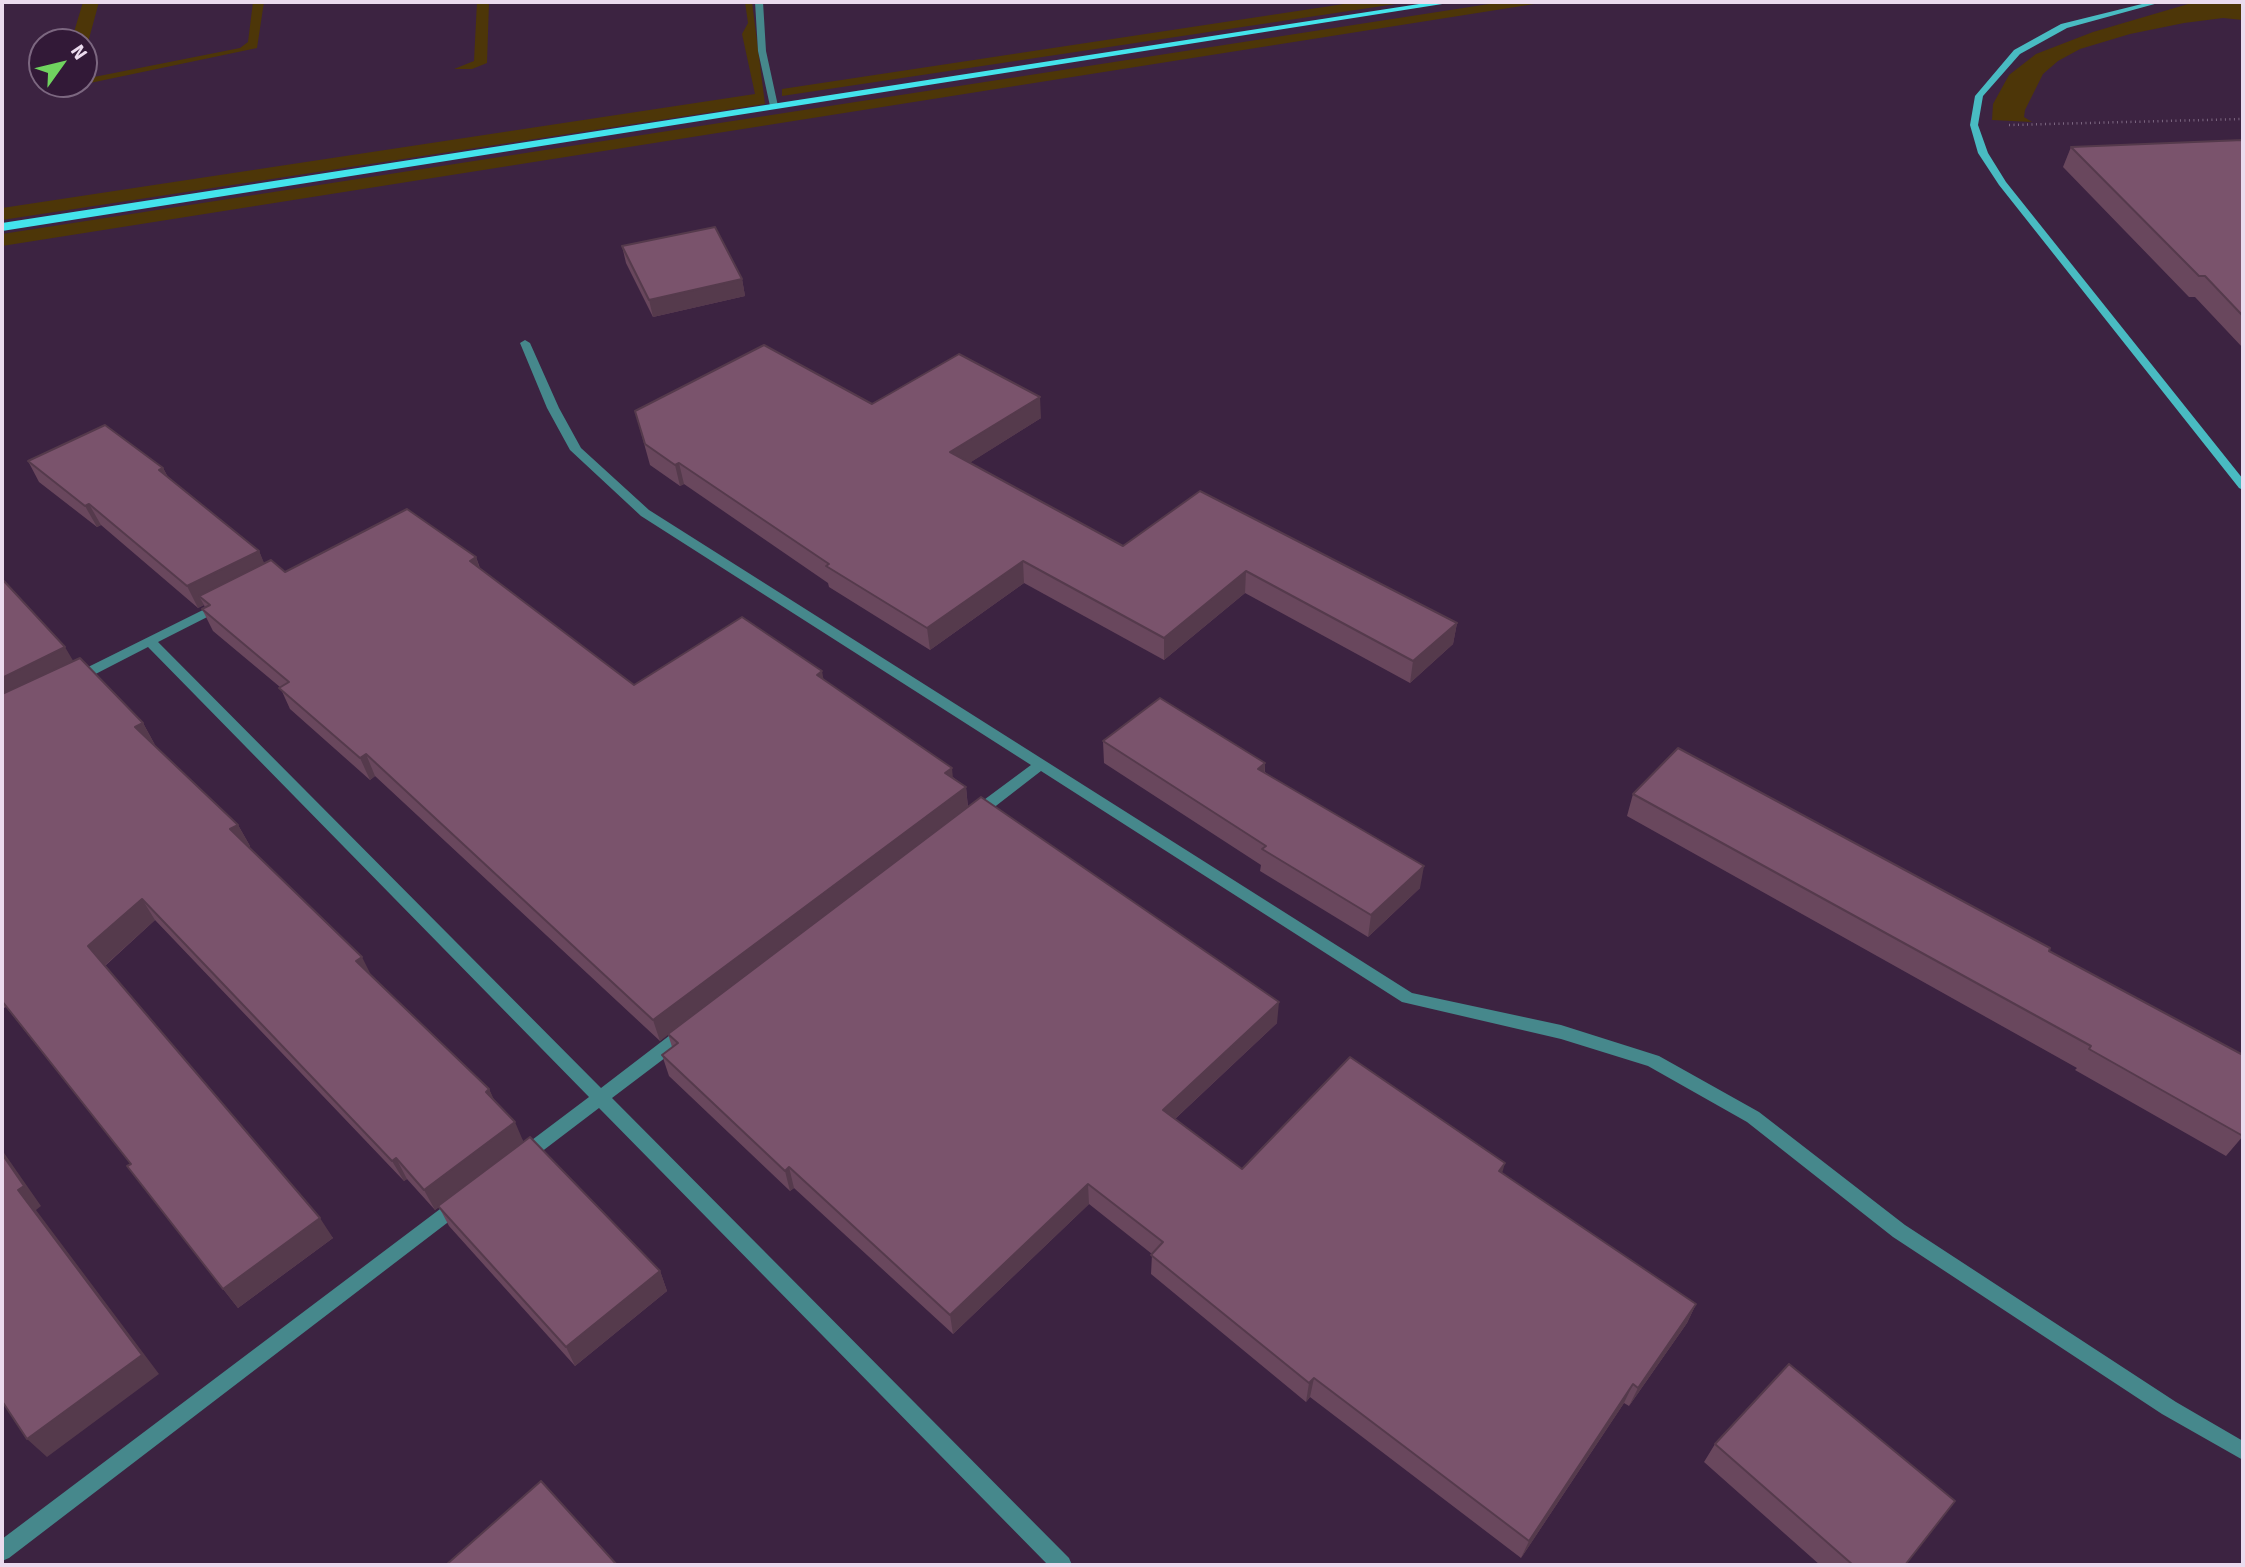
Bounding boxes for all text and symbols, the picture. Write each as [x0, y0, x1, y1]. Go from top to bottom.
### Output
north arrow [28, 28, 98, 98]
text: N [65, 40, 92, 65]

